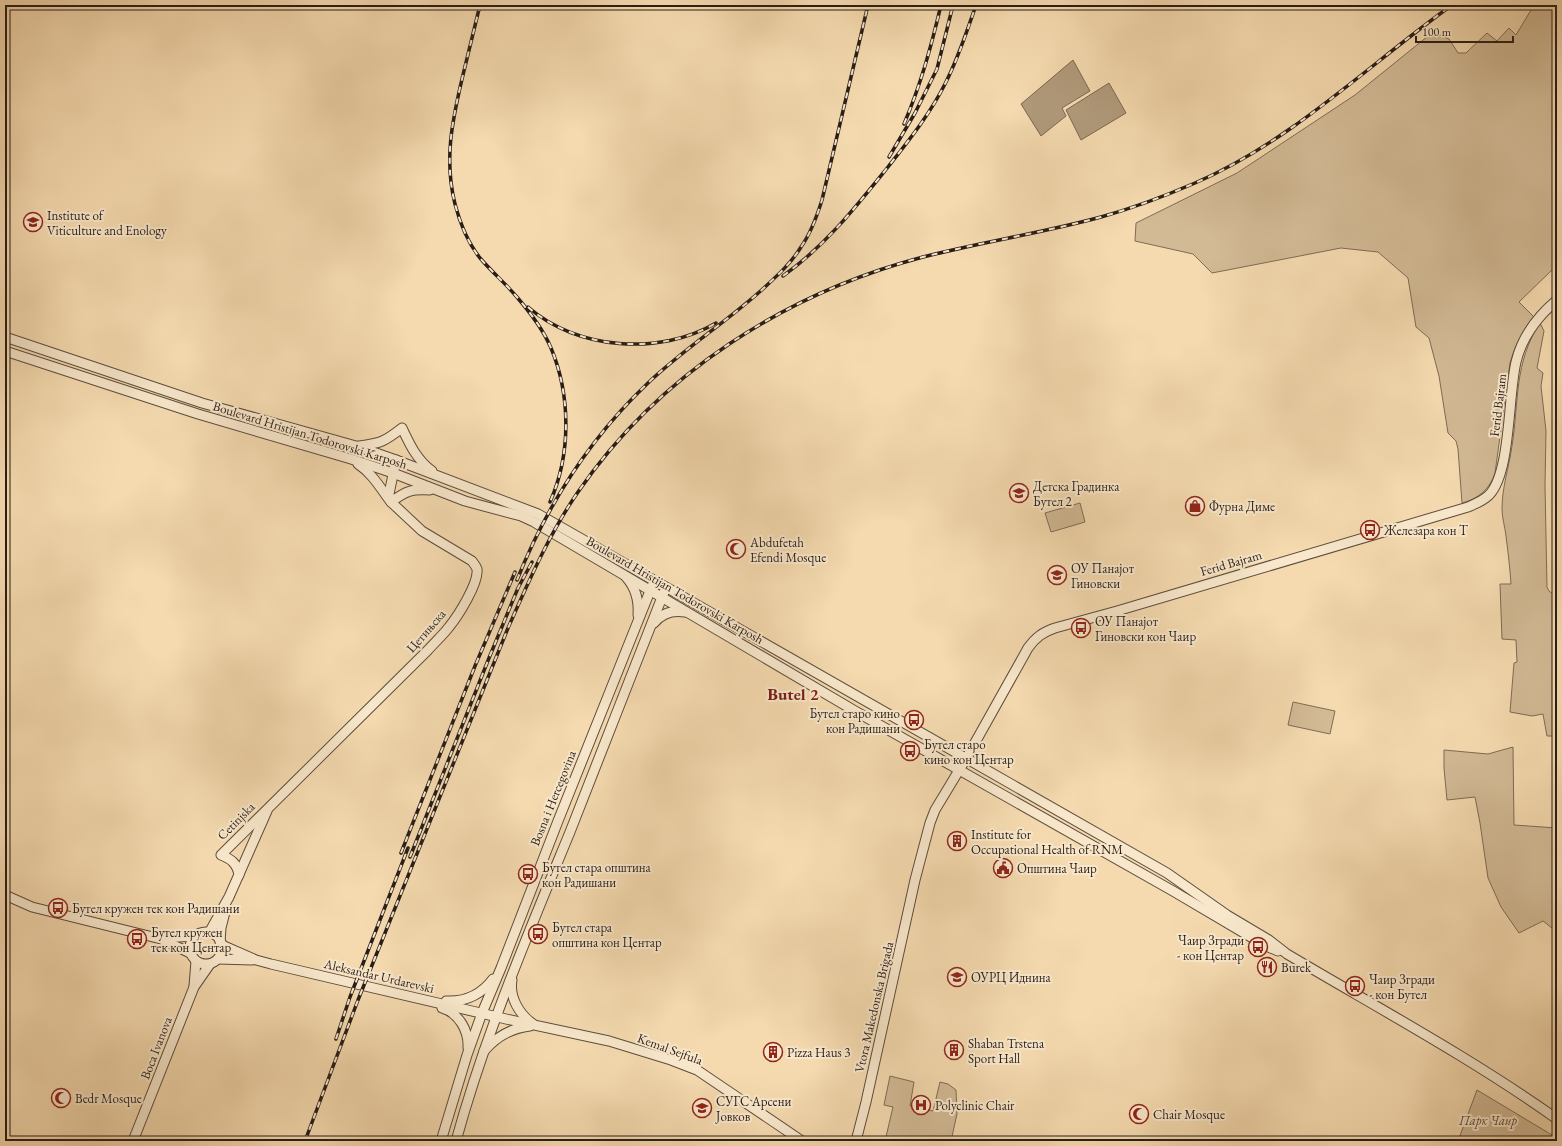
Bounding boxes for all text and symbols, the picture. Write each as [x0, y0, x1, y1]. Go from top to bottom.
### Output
scale bar [1416, 18, 1513, 44]
text: 100 m [1422, 24, 1452, 40]
place label: Institute of Viticulture and Enology [47, 207, 167, 239]
school or university icon: Institute of Viticulture and Enology [22, 211, 44, 233]
street label: Ferid Bajram [1486, 373, 1510, 437]
street label: Boulevard Hristijan Todorovski Karposh [211, 397, 409, 473]
place label: Детска Градинка Бутел 2 [1033, 478, 1120, 510]
school or university icon: Детска Градинка Бутел 2 [1008, 482, 1030, 504]
shop icon: Фурна Диме [1184, 495, 1206, 517]
place label: Фурна Диме [1209, 498, 1275, 515]
bus stop icon: Железара кон Т [1359, 519, 1381, 541]
place label: Железара кон Т [1383, 522, 1468, 539]
street label: Boulevard Hristijan Todorovski Karposh [583, 532, 767, 648]
place label: Abdufetah Efendi Mosque [749, 534, 826, 566]
mosque icon: Abdufetah Efendi Mosque [725, 538, 747, 560]
street label: Ferid Bajram [1198, 546, 1264, 580]
place label: ОУ Панајот Гиновски [1071, 560, 1135, 592]
school or university icon: ОУ Панајот Гиновски [1046, 564, 1068, 586]
street label: Цетињска [403, 605, 450, 656]
place label: ОУ Панајот Гиновски кон Чаир [1095, 613, 1196, 645]
bus stop icon: ОУ Панајот Гиновски кон Чаир [1070, 617, 1092, 639]
district label: Butel 2 [767, 683, 819, 705]
place label: Бутел старо кино кон Радишани [810, 705, 900, 737]
bus stop icon: Бутел старо кино кон Радишани [903, 709, 925, 731]
place label: Бутел старо кино кон Центар [924, 736, 1014, 768]
bus stop icon: Бутел старо кино кон Центар [899, 740, 921, 762]
street label: Bosna i Hercegovina [526, 747, 580, 848]
street label: Cetinjska [213, 798, 259, 844]
place label: Institute for Occupational Health of RNM [971, 826, 1123, 858]
building icon: Institute for Occupational Health of RNM [946, 830, 968, 852]
public building icon: Општина Чаир [992, 857, 1014, 879]
place label: Бутел стара општина кон Радишани [542, 859, 652, 891]
place label: Општина Чаир [1017, 860, 1097, 877]
bus stop icon: Бутел стара општина кон Радишани [517, 863, 539, 885]
bus stop icon: Бутел кружен тек кон Радишани [47, 897, 69, 919]
place label: Бутел кружен тек кон Радишани [72, 900, 240, 917]
place label: Бутел стара општина кон Центар [552, 919, 662, 951]
bus stop icon: Бутел стара општина кон Центар [527, 923, 549, 945]
place label: Бутел кружен тек кон Центар [151, 924, 231, 956]
bus stop icon: Бутел кружен тек кон Центар [126, 928, 148, 950]
place label: Чаир Згради - кон Центар [1177, 932, 1244, 964]
bus stop icon: Чаир Згради - кон Центар [1247, 936, 1269, 958]
street label: Vtora Makedonska Brigada [851, 939, 898, 1074]
street label: Aleksandar Urdarevski [321, 955, 436, 997]
restaurant icon: Burek [1256, 956, 1278, 978]
place label: Burek [1281, 959, 1312, 976]
school or university icon: ОУРЦ Иднина [946, 966, 968, 988]
place label: ОУРЦ Иднина [971, 969, 1052, 986]
place label: Чаир Згради - кон Бутел [1369, 971, 1435, 1003]
bus stop icon: Чаир Згради - кон Бутел [1344, 975, 1366, 997]
street label: Boca Ivanova [136, 1013, 176, 1082]
street label: Kemal Sejfula [635, 1029, 706, 1069]
place label: Shaban Trstena Sport Hall [968, 1035, 1045, 1067]
building icon: Shaban Trstena Sport Hall [943, 1039, 965, 1061]
building icon: Pizza Haus 3 [762, 1041, 784, 1063]
place label: Pizza Haus 3 [787, 1044, 851, 1061]
mosque icon: Bedr Mosque [50, 1087, 72, 1109]
place label: Bedr Mosque [75, 1090, 142, 1107]
place label: СУГС Арсени Јовков [715, 1093, 791, 1125]
hospital icon: Polyclinic Chair [910, 1094, 932, 1116]
school or university icon: СУГС Арсени Јовков [691, 1097, 713, 1119]
place label: Polyclinic Chair [935, 1097, 1015, 1114]
mosque icon: Chair Mosque [1128, 1103, 1150, 1125]
place label: Chair Mosque [1153, 1106, 1225, 1123]
park label: Парк Чаир [1458, 1112, 1517, 1129]

